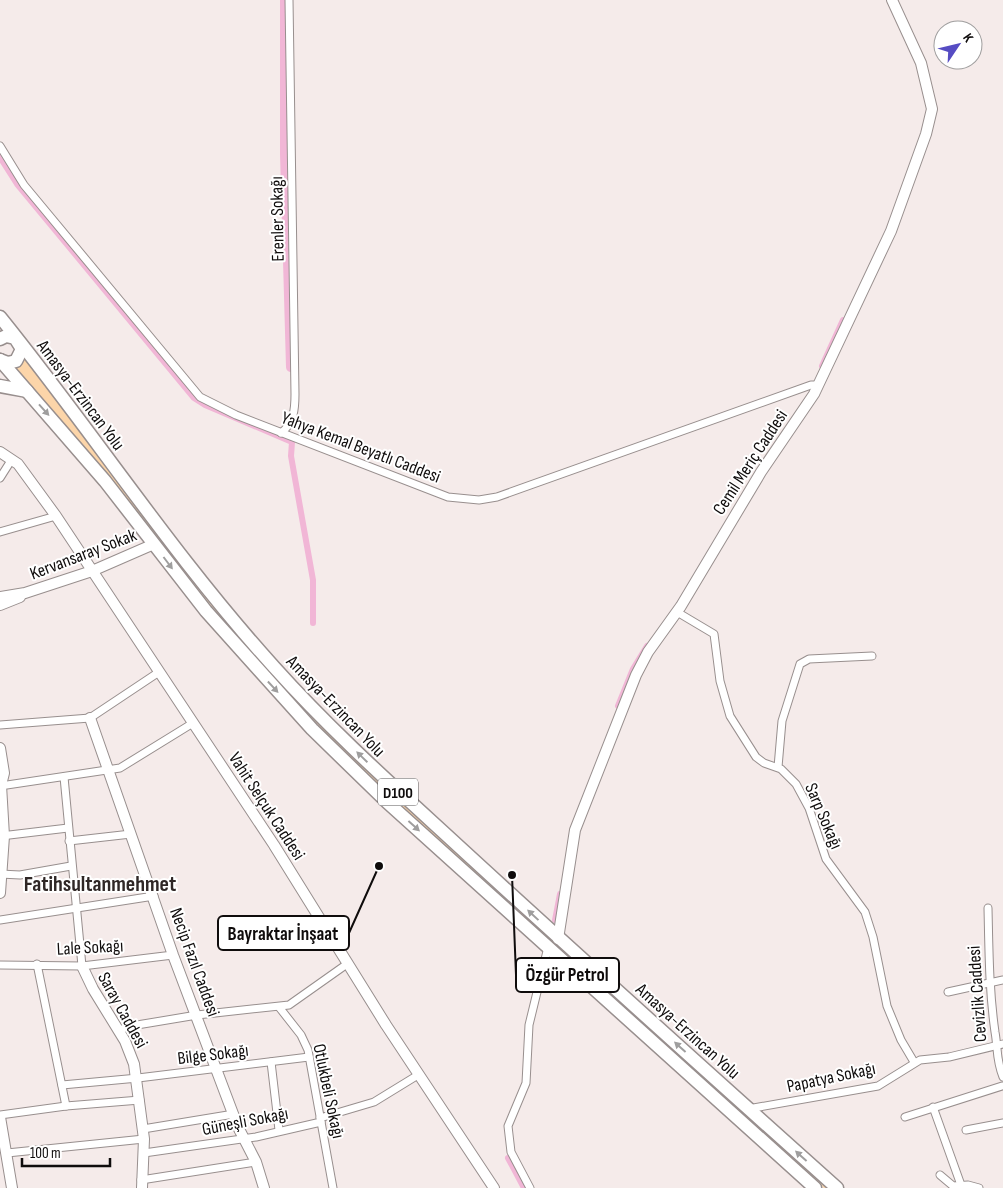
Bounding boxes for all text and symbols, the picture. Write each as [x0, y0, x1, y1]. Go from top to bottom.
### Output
north arrow [933, 20, 983, 70]
text: K [959, 30, 977, 46]
street label: Erenler Sokağı [266, 176, 289, 262]
street label: Amasya-Erzincan Yolu [32, 335, 129, 455]
one-way arrow [38, 404, 50, 416]
street label: Cemil Meriç Caddesi [709, 406, 792, 519]
street label: Yahya Kemal Beyatlı Caddesi [278, 407, 443, 488]
street label: Kervansaray Sokak [27, 524, 140, 584]
one-way arrow [163, 556, 174, 569]
street label: Amasya-Erzincan Yolu [281, 651, 389, 761]
one-way arrow [267, 681, 279, 693]
street label: Vahit Selçuk Caddesi [224, 749, 309, 864]
one-way arrow [356, 752, 368, 764]
road number: D100 [378, 779, 418, 806]
street label: Sarp Sokağı [800, 780, 847, 852]
one-way arrow [407, 820, 419, 832]
district label: Fatihsultanmehmet [24, 871, 176, 898]
street label: Necip Fazıl Caddesi [165, 905, 224, 1019]
one-way arrow [527, 909, 539, 921]
callout: Bayraktar İnşaat [218, 916, 349, 950]
text: Bayraktar İnşaat [228, 923, 338, 946]
street label: Lale Sokağı [56, 935, 124, 960]
street label: Cevizlik Caddesi [964, 945, 991, 1043]
callout: Özgür Petrol [516, 958, 619, 992]
text: Özgür Petrol [525, 964, 609, 987]
street label: Saray Caddesi [93, 969, 152, 1052]
street label: Amasya-Erzincan Yolu [631, 979, 744, 1084]
street label: Bilge Sokağı [176, 1040, 250, 1069]
one-way arrow [674, 1041, 686, 1053]
street label: Otlukbeli Sokağı [308, 1042, 349, 1140]
street label: Papatya Sokağı [785, 1058, 877, 1097]
street label: Güneşli Sokağı [200, 1103, 290, 1140]
scale bar [22, 1136, 110, 1168]
text: 100 m [30, 1144, 61, 1163]
one-way arrow [794, 1150, 807, 1161]

